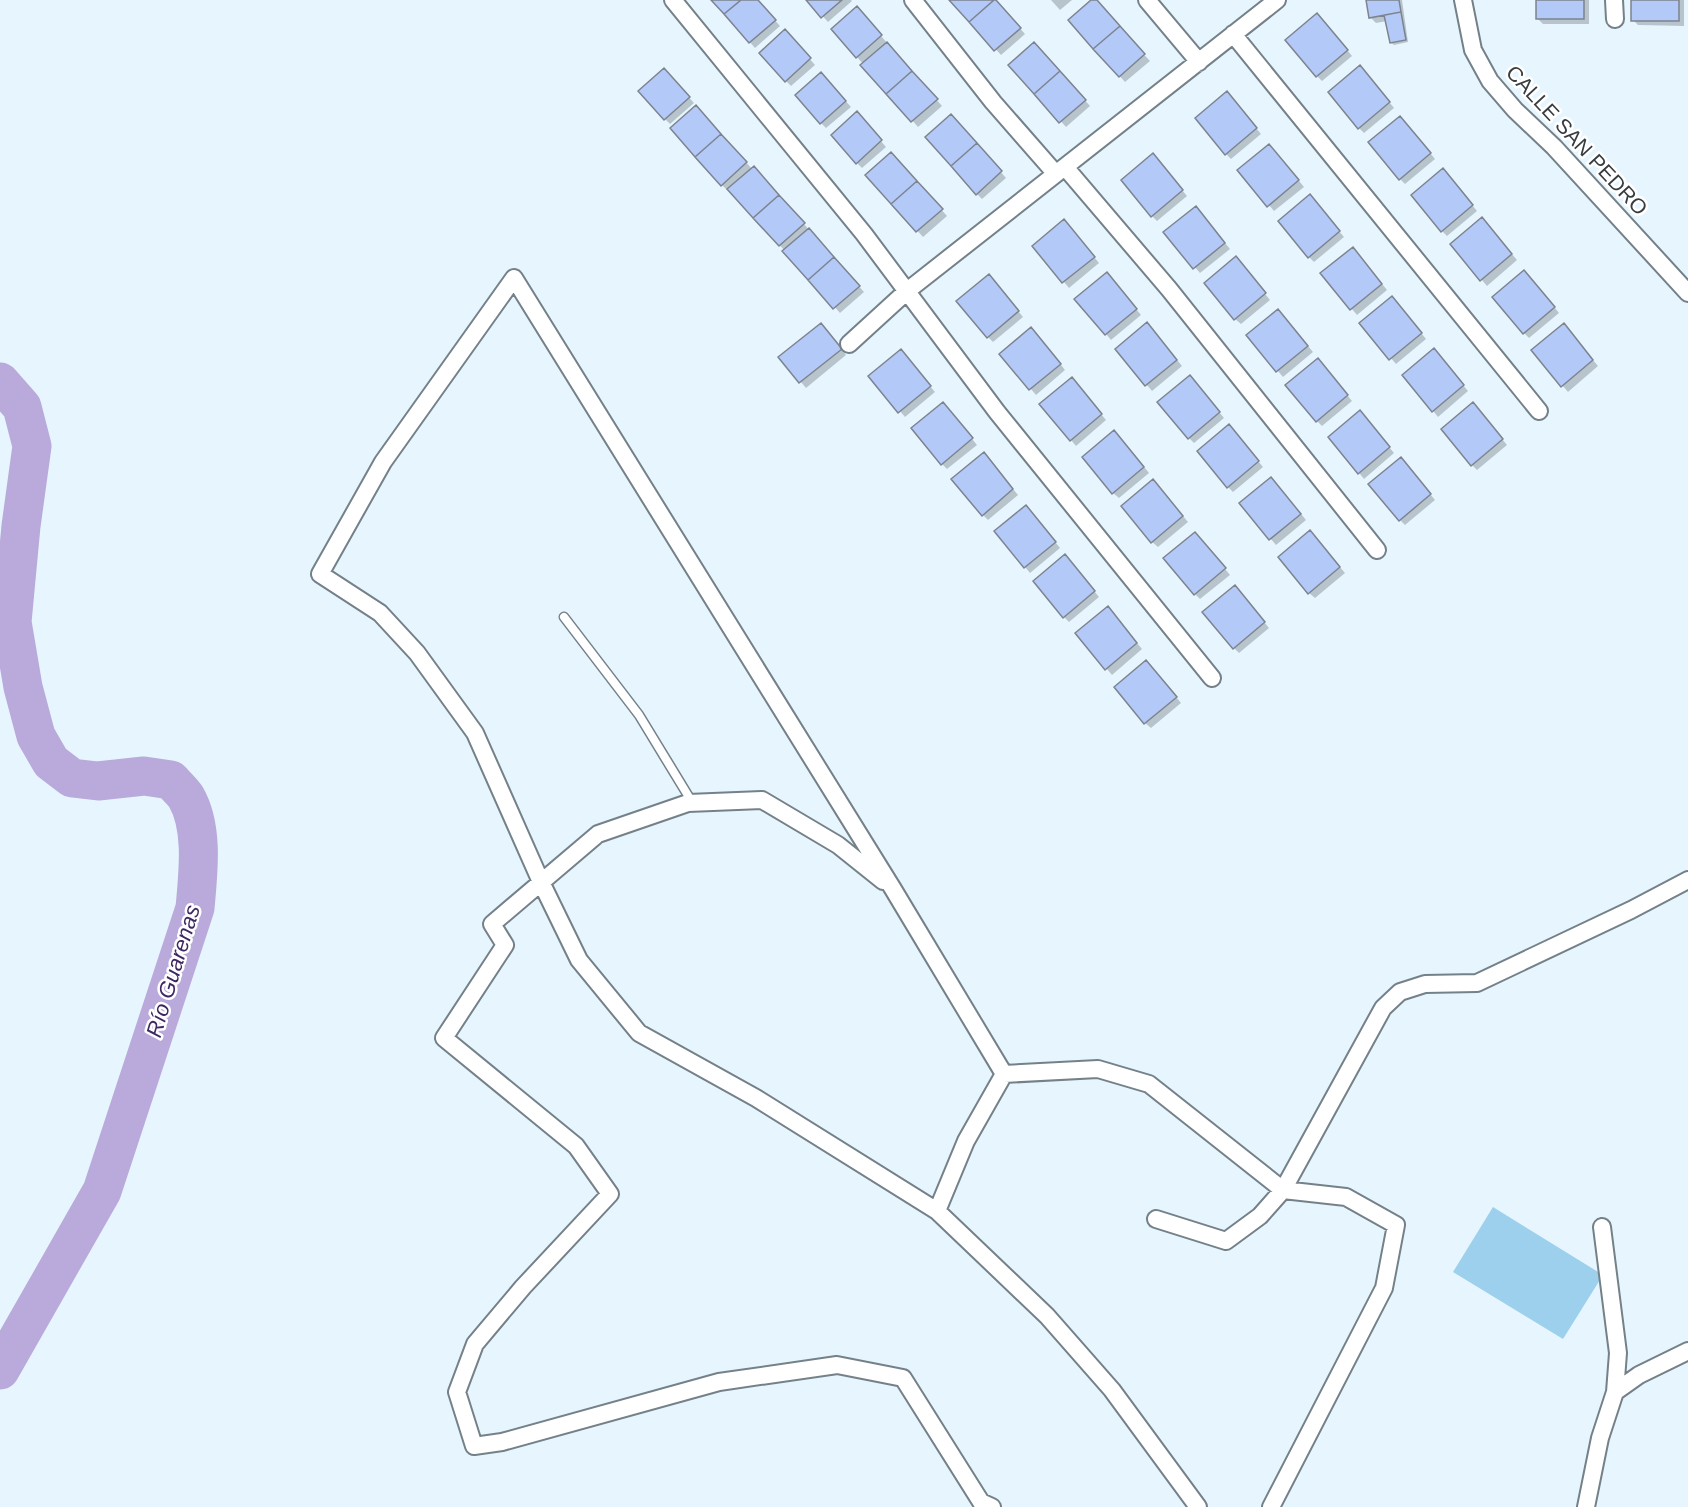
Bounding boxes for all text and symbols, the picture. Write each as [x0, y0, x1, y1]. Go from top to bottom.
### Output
street label: CALLE SAN PEDRO [1502, 60, 1652, 220]
water label: Río Guarenas [141, 902, 205, 1040]

